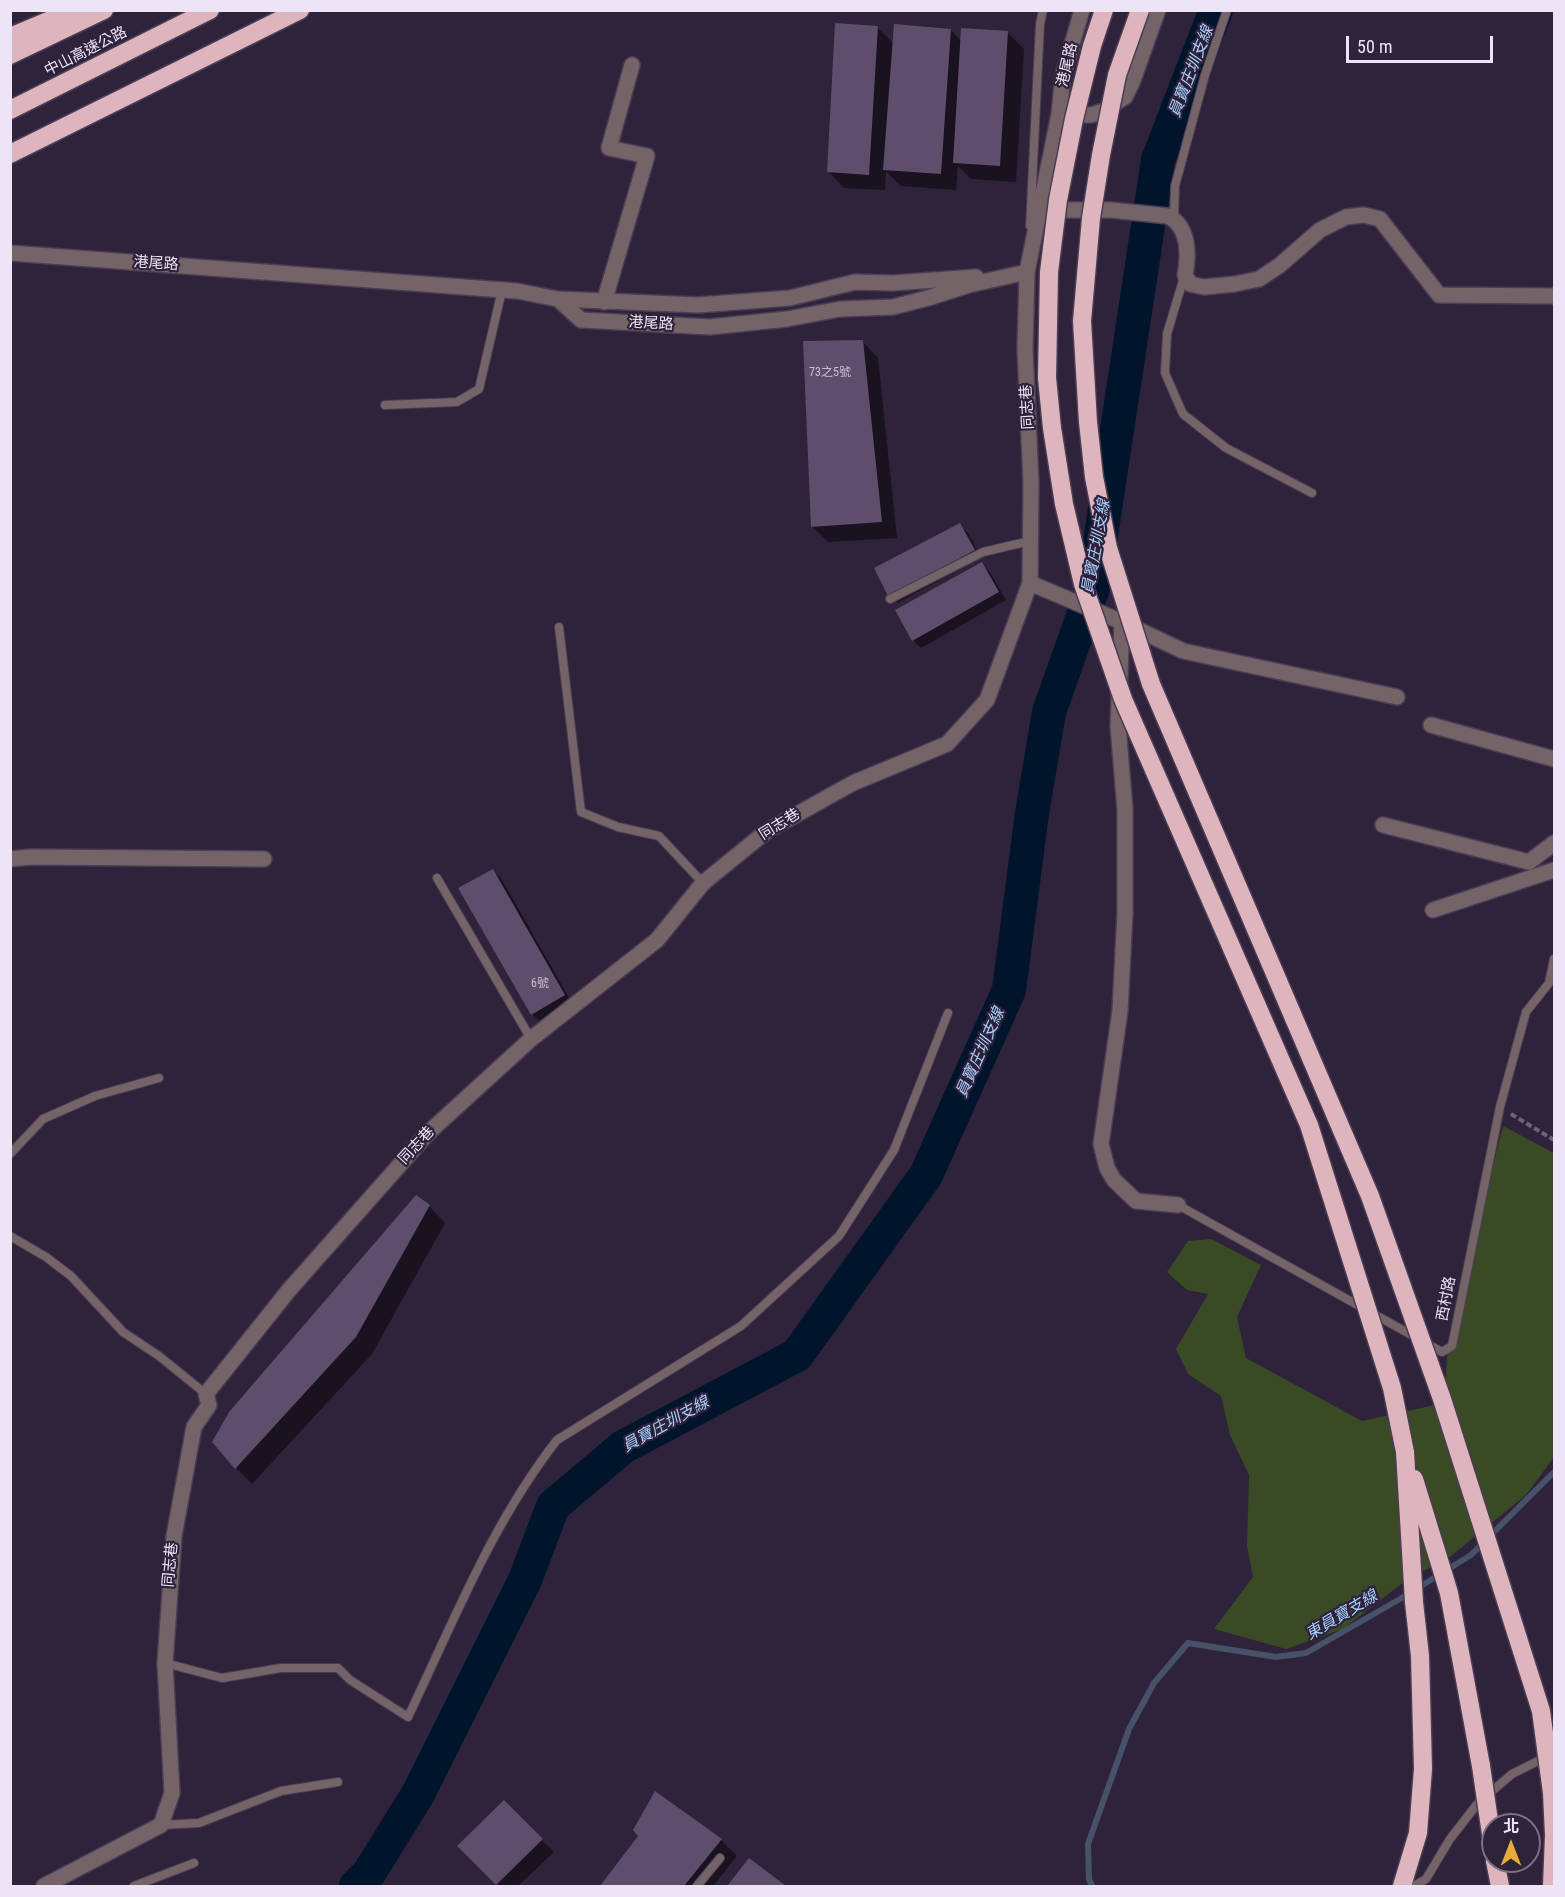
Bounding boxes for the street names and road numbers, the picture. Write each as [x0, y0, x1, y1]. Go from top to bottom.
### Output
street label: 中山高速公路 [42, 24, 130, 80]
street label: 港尾路 [1054, 41, 1082, 89]
street label: 港尾路 [133, 253, 179, 275]
street label: 港尾路 [628, 314, 674, 334]
street label: 同志巷 [1018, 384, 1038, 430]
street label: 同志巷 [756, 805, 804, 845]
street label: 同志巷 [395, 1123, 439, 1169]
street label: 西村路 [1434, 1275, 1460, 1323]
street label: 同志巷 [160, 1542, 182, 1588]

